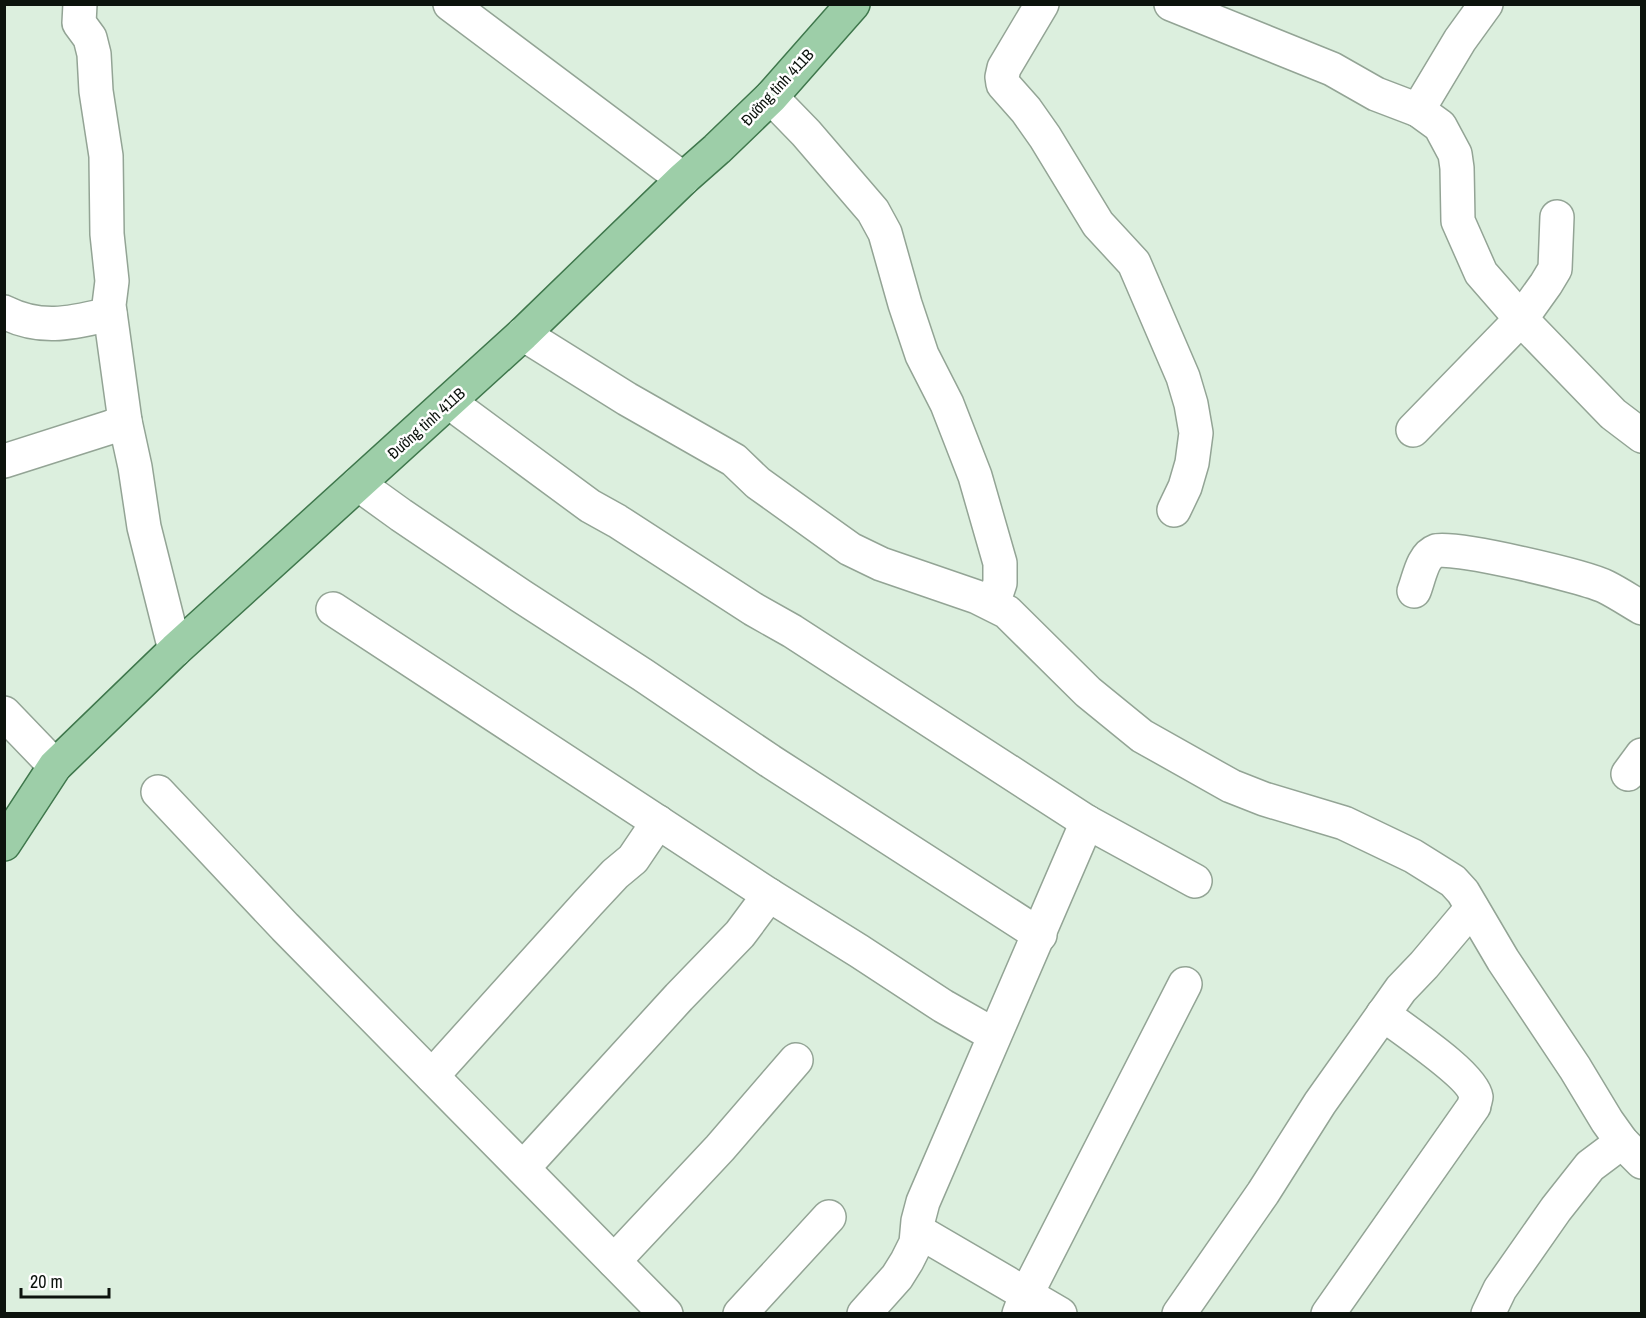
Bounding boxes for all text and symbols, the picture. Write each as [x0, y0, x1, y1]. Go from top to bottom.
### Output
street label: Đường tỉnh 411B [736, 44, 818, 130]
street label: Đường tỉnh 411B [382, 382, 470, 464]
scale bar [21, 1261, 110, 1299]
text: 20 m [30, 1269, 63, 1294]

